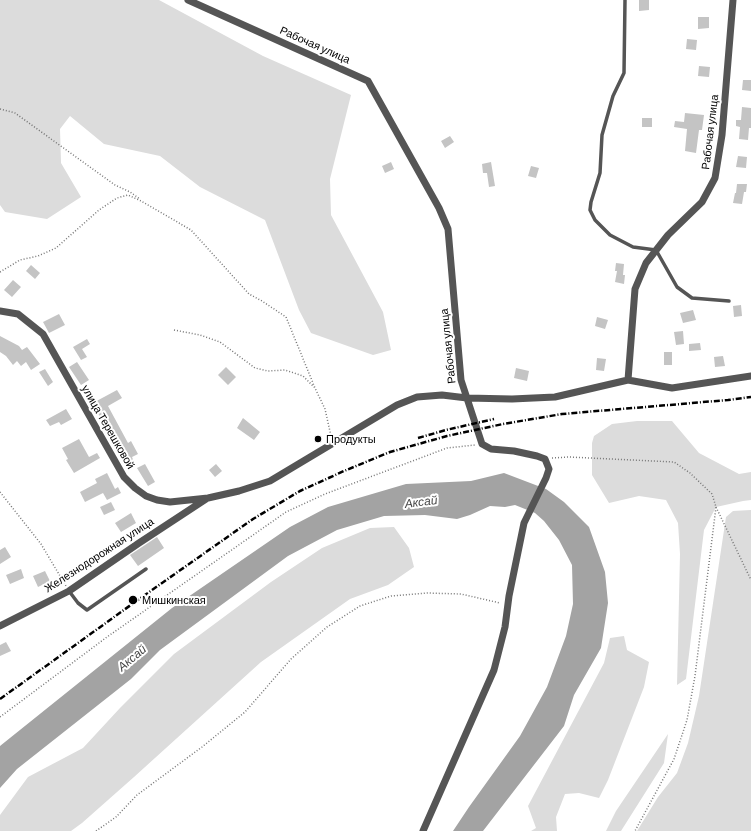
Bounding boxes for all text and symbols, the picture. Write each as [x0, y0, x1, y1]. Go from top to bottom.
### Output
street label: Рабочая улица [278, 24, 352, 66]
street label: Рабочая улица [699, 94, 721, 170]
street label: Рабочая улица [437, 308, 459, 384]
street label: улица Терешковой [79, 383, 137, 471]
place label: Продукты [326, 432, 376, 446]
marker: Продукты [313, 434, 323, 444]
water label: Аксай [404, 493, 438, 511]
street label: Железнодорожная улица [42, 515, 156, 595]
place label: Мишкинская [142, 593, 206, 607]
marker: Мишкинская [127, 594, 139, 606]
water label: Аксай [115, 642, 149, 674]

